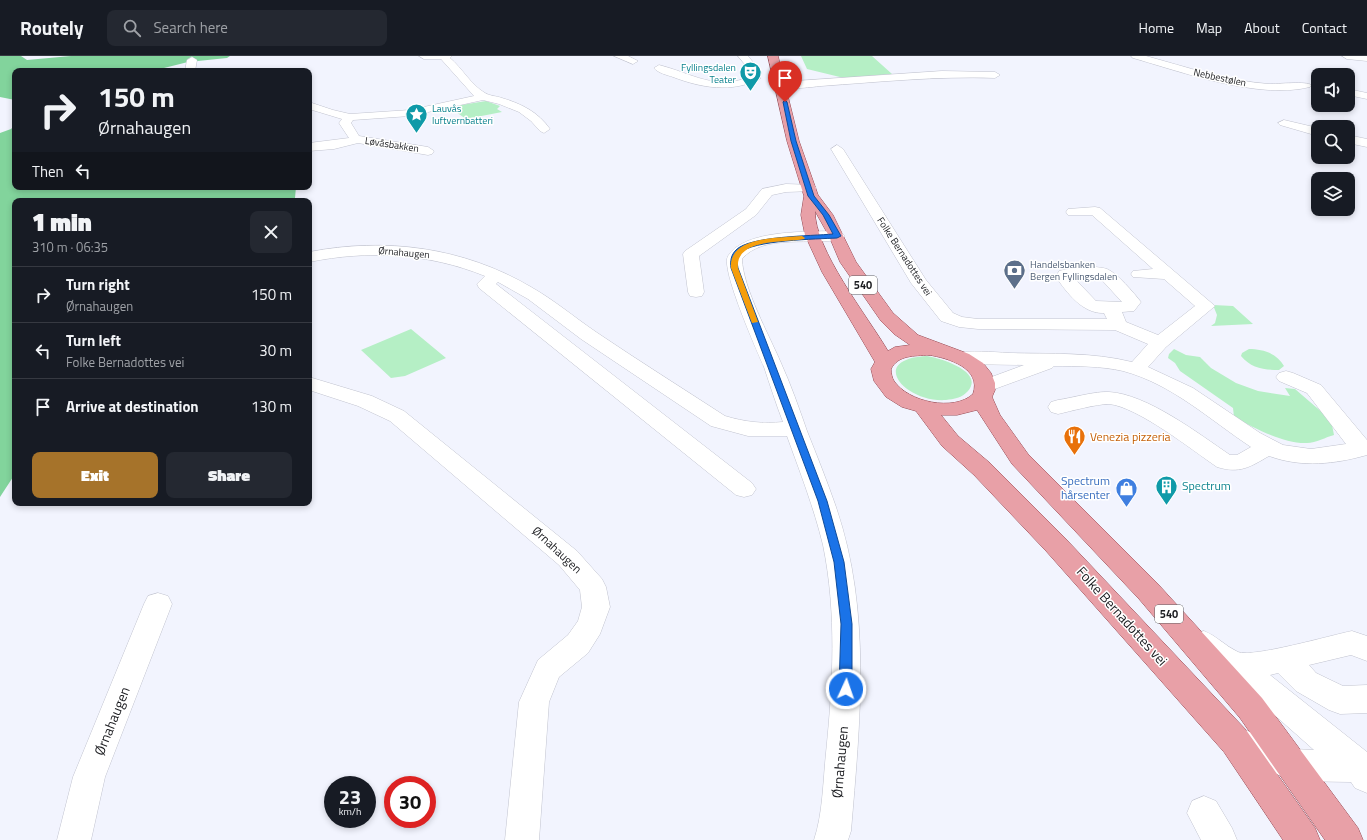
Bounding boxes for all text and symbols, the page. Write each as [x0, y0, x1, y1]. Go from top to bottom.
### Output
search box [107, 10, 387, 46]
text: Routely [20, 13, 83, 42]
text: Search here [153, 16, 228, 39]
icon: search [121, 17, 143, 39]
text: Home [1139, 17, 1174, 38]
text: Map [1196, 17, 1222, 38]
text: About [1244, 17, 1280, 38]
text: Contact [1302, 17, 1347, 38]
place label: Fyllingsdalen Teater [681, 60, 737, 87]
theatre icon: Fyllingsdalen Teater [738, 60, 764, 93]
pin [768, 61, 802, 102]
street label: Nebbestølen [1192, 65, 1248, 90]
icon: arrive [774, 67, 796, 89]
map controls [1311, 68, 1355, 216]
button: sound [1311, 68, 1355, 112]
text: 150 m [98, 75, 175, 118]
icon: right [32, 84, 84, 136]
place icon: Lauvås luftvernbatteri [403, 101, 429, 134]
place label: Lauvås luftvernbatteri [432, 101, 493, 128]
text: Ørnahaugen [98, 114, 191, 141]
button: search [1311, 120, 1355, 164]
street label: Løvåsbakken [364, 133, 420, 156]
text: Then [32, 160, 64, 183]
icon: left [72, 160, 94, 182]
button: layers [1311, 172, 1355, 216]
text: 1 min [32, 204, 92, 240]
button: close [250, 211, 292, 253]
street label: Folke Bernadottes vei [873, 214, 936, 299]
text: 310 m · 06:35 [32, 237, 108, 257]
street label: Ørnahaugen [378, 243, 430, 262]
bank icon: Handelsbanken Bergen Fyllingsdalen [1001, 257, 1027, 290]
place label: Handelsbanken Bergen Fyllingsdalen [1030, 257, 1117, 284]
text: Turn right [66, 273, 130, 296]
road number: 540 [849, 276, 877, 294]
text: 150 m [251, 283, 292, 306]
icon: right [32, 284, 54, 306]
text: Ørnahaugen [66, 296, 133, 316]
text: Turn left [66, 329, 121, 352]
text: 30 m [259, 339, 292, 362]
icon: left [32, 340, 54, 362]
text: Folke Bernadottes vei [66, 352, 184, 372]
text: Arrive at destination [66, 395, 199, 418]
text: 130 m [251, 395, 292, 418]
icon: arrive [32, 396, 54, 418]
restaurant icon: Venezia pizzeria [1061, 424, 1087, 457]
place label: Venezia pizzeria [1090, 427, 1171, 446]
button: Exit [32, 452, 158, 498]
button: Share [166, 452, 292, 498]
place label: Spectrum hårsenter [1061, 471, 1110, 504]
building icon: Spectrum [1154, 473, 1180, 506]
shop icon: Spectrum hårsenter [1113, 475, 1139, 508]
place label: Spectrum [1182, 476, 1231, 495]
street label: Ørnahaugen [528, 522, 587, 578]
street label: Folke Bernadottes vei [1072, 561, 1173, 670]
road number: 540 [1155, 605, 1183, 623]
position arrow [825, 668, 867, 710]
street label: Ørnahaugen [88, 683, 135, 758]
street label: Ørnahaugen [826, 725, 853, 799]
speed limit sign: 30 [384, 776, 436, 828]
text: 23 [339, 781, 361, 812]
text: km/h [339, 804, 361, 819]

